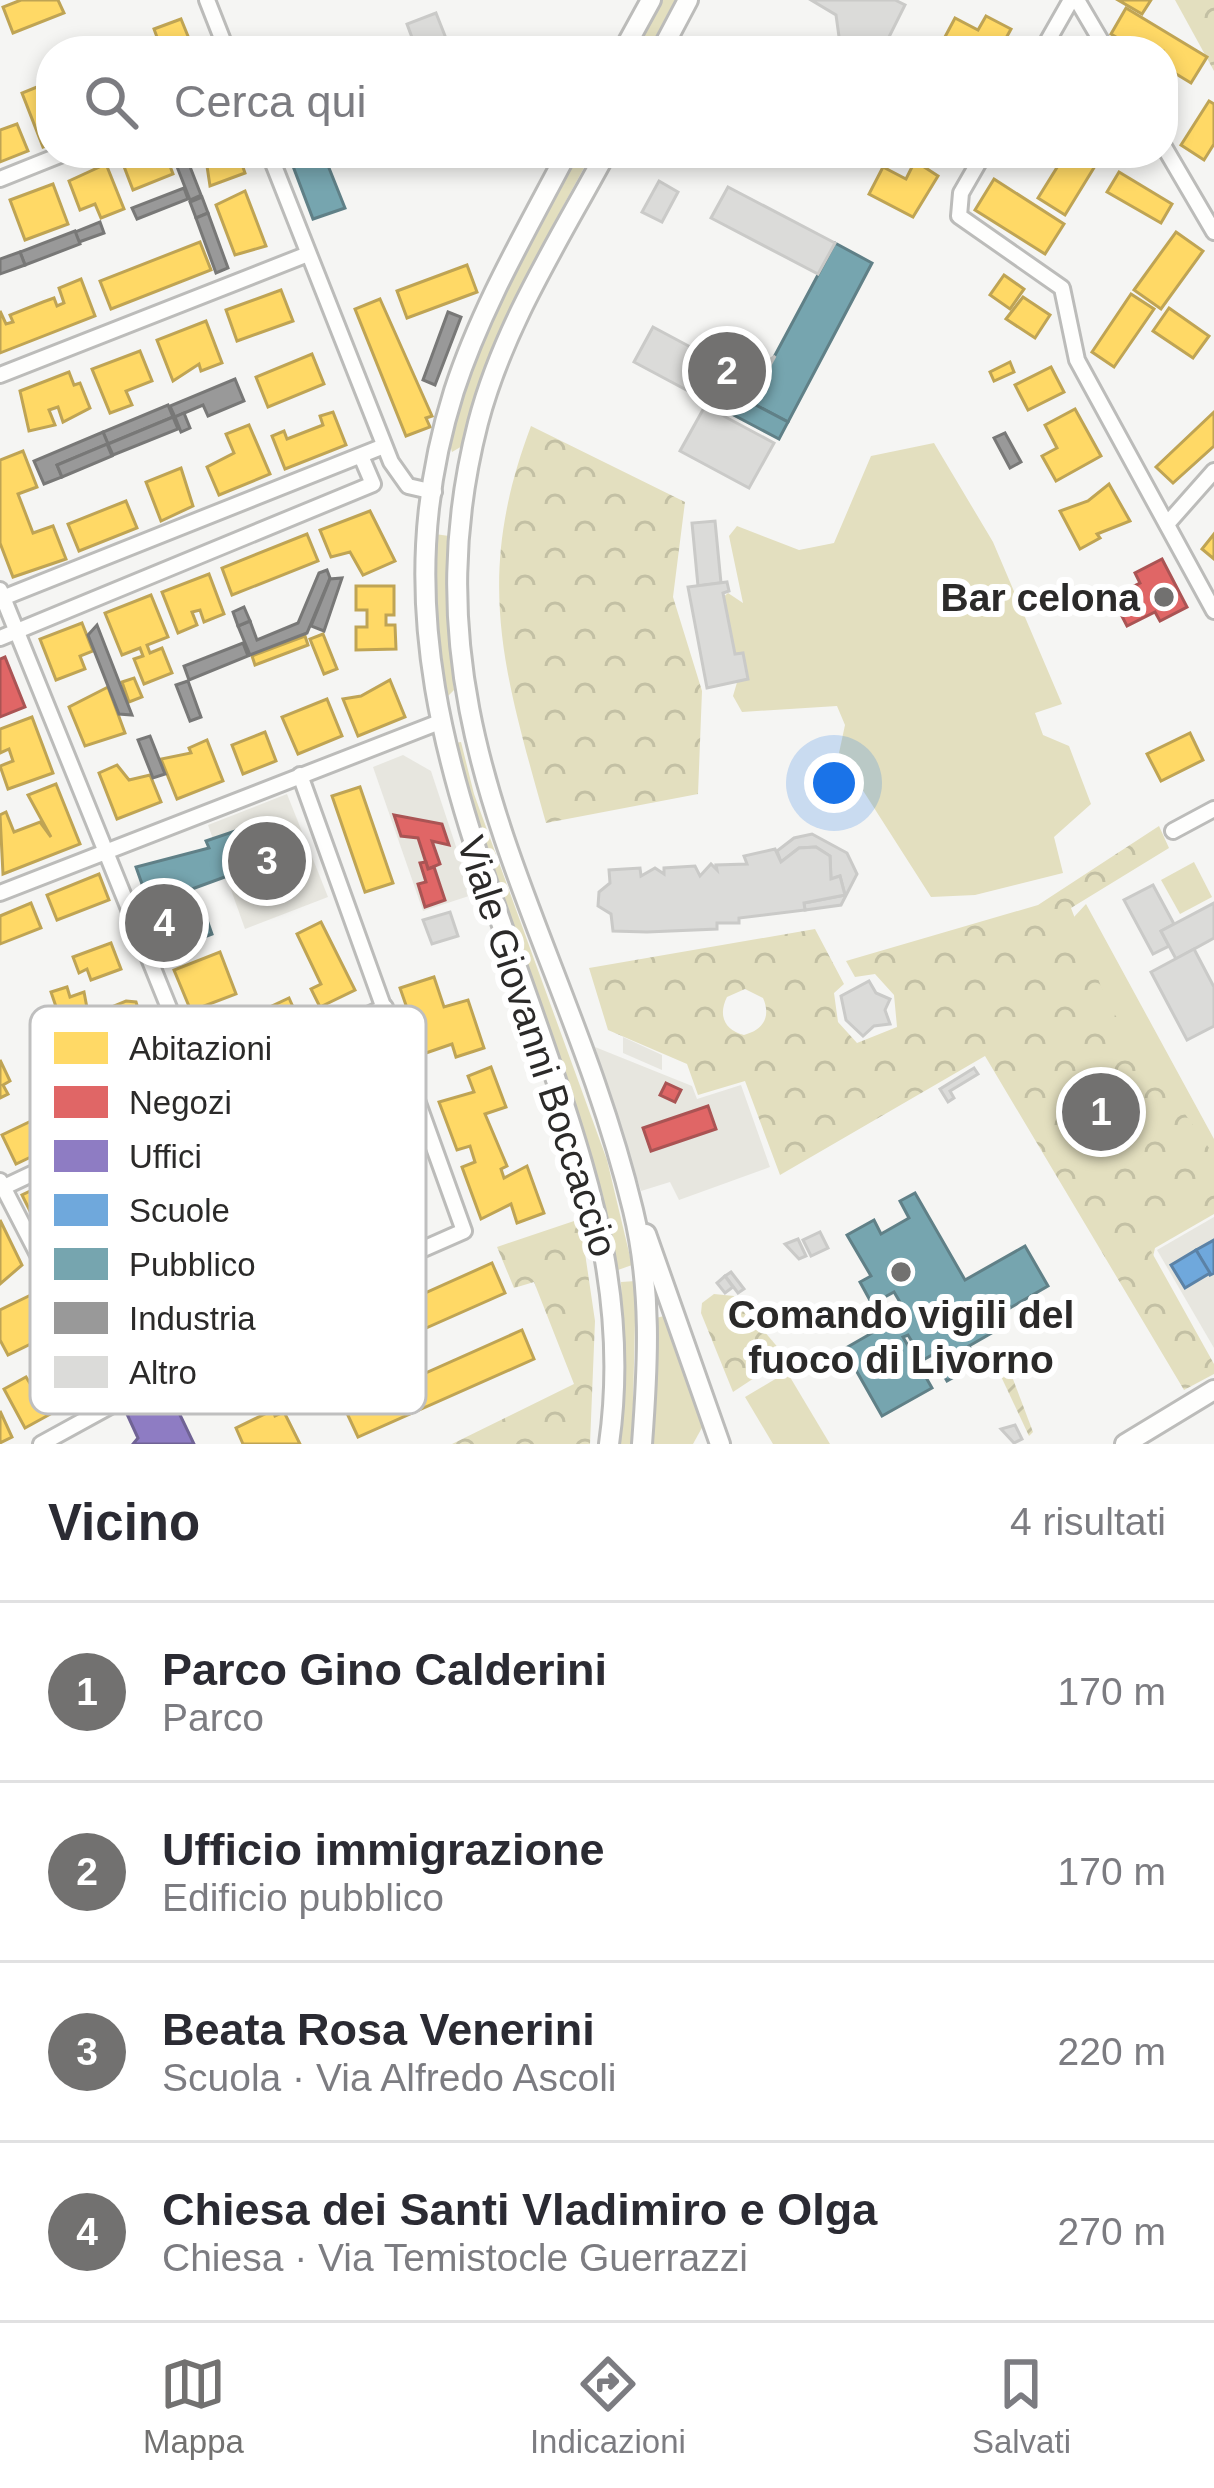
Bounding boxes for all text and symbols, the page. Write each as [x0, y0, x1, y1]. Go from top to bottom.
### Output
search box [36, 36, 1178, 168]
icon: search [78, 69, 144, 135]
text: Cerca qui [174, 76, 367, 127]
pin: 2 [688, 326, 766, 416]
place label: Bar celona [941, 576, 1140, 619]
marker: Bar celona [1151, 584, 1177, 610]
your location [804, 753, 864, 813]
pin: 3 [228, 816, 306, 906]
street label: Viale Giovanni Boccaccio [449, 831, 626, 1262]
pin: 4 [125, 878, 203, 968]
legend [30, 1006, 426, 1414]
text: Abitazioni [129, 1030, 272, 1067]
pin: 1 [1062, 1067, 1140, 1157]
text: Negozi [129, 1084, 232, 1121]
text: Uffici [129, 1138, 202, 1175]
text: Scuole [129, 1192, 230, 1229]
text: Pubblico [129, 1246, 256, 1283]
marker: Comando vigili del fuoco di Livorno [888, 1259, 914, 1285]
place label: Comando vigili del fuoco di Livorno [728, 1293, 1074, 1381]
text: Industria [129, 1300, 256, 1337]
text: Altro [129, 1354, 197, 1391]
text: Vicino [48, 1494, 200, 1551]
text: 4 risultati [1010, 1500, 1166, 1543]
text: Parco Gino Calderini [162, 1644, 607, 1695]
text: 1 [76, 1670, 98, 1713]
text: 170 m [1058, 1670, 1166, 1713]
text: Parco [162, 1696, 264, 1739]
text: Ufficio immigrazione [162, 1824, 605, 1875]
text: 2 [76, 1850, 98, 1893]
text: 170 m [1058, 1850, 1166, 1893]
text: Edificio pubblico [162, 1876, 444, 1919]
text: Beata Rosa Venerini [162, 2004, 595, 2055]
text: 3 [76, 2030, 98, 2073]
text: 220 m [1058, 2030, 1166, 2073]
text: Scuola · Via Alfredo Ascoli [162, 2056, 617, 2099]
text: Chiesa dei Santi Vladimiro e Olga [162, 2184, 877, 2235]
text: 4 [76, 2210, 98, 2253]
text: 270 m [1058, 2210, 1166, 2253]
text: Chiesa · Via Temistocle Guerrazzi [162, 2236, 748, 2279]
tab: Mappa [143, 2351, 244, 2461]
tab: Indicazioni [530, 2351, 686, 2461]
tab: Salvati [972, 2351, 1071, 2461]

